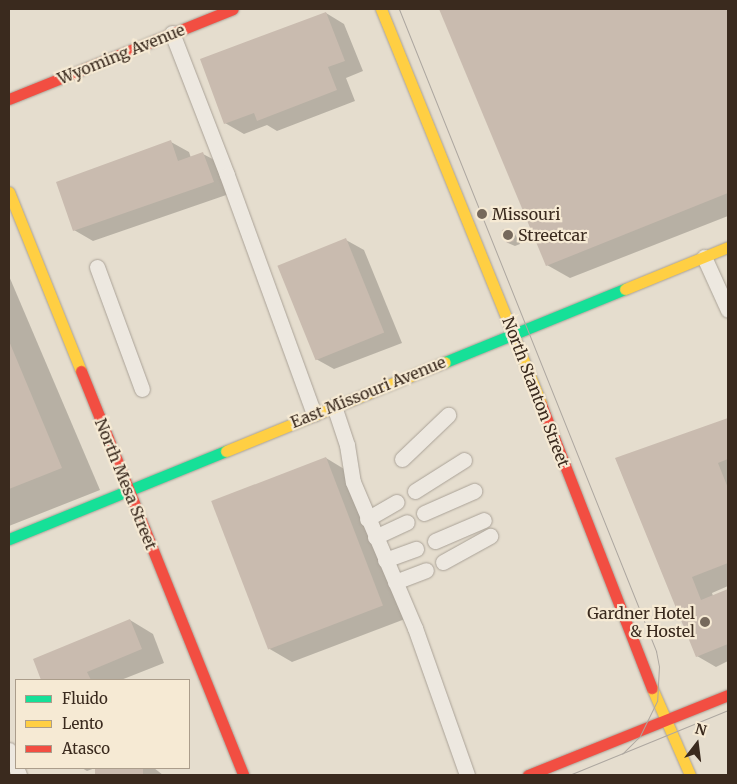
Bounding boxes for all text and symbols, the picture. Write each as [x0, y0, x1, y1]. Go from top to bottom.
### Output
street label: Wyoming Avenue [55, 20, 187, 88]
place label: Missouri [492, 204, 560, 224]
marker: Missouri [476, 208, 488, 220]
place label: Streetcar [518, 225, 587, 245]
marker: Streetcar [502, 229, 514, 241]
street label: North Stanton Street [498, 314, 574, 470]
street label: East Missouri Avenue [288, 352, 448, 432]
street label: North Mesa Street [91, 416, 161, 552]
place label: Gardner Hotel & Hostel [587, 603, 695, 641]
marker: Gardner Hotel & Hostel [699, 616, 711, 628]
legend [15, 679, 190, 769]
text: Fluido [62, 689, 108, 708]
text: Lento [62, 714, 103, 733]
north arrow [672, 719, 722, 769]
text: N [693, 719, 709, 740]
text: Atasco [62, 739, 110, 758]

